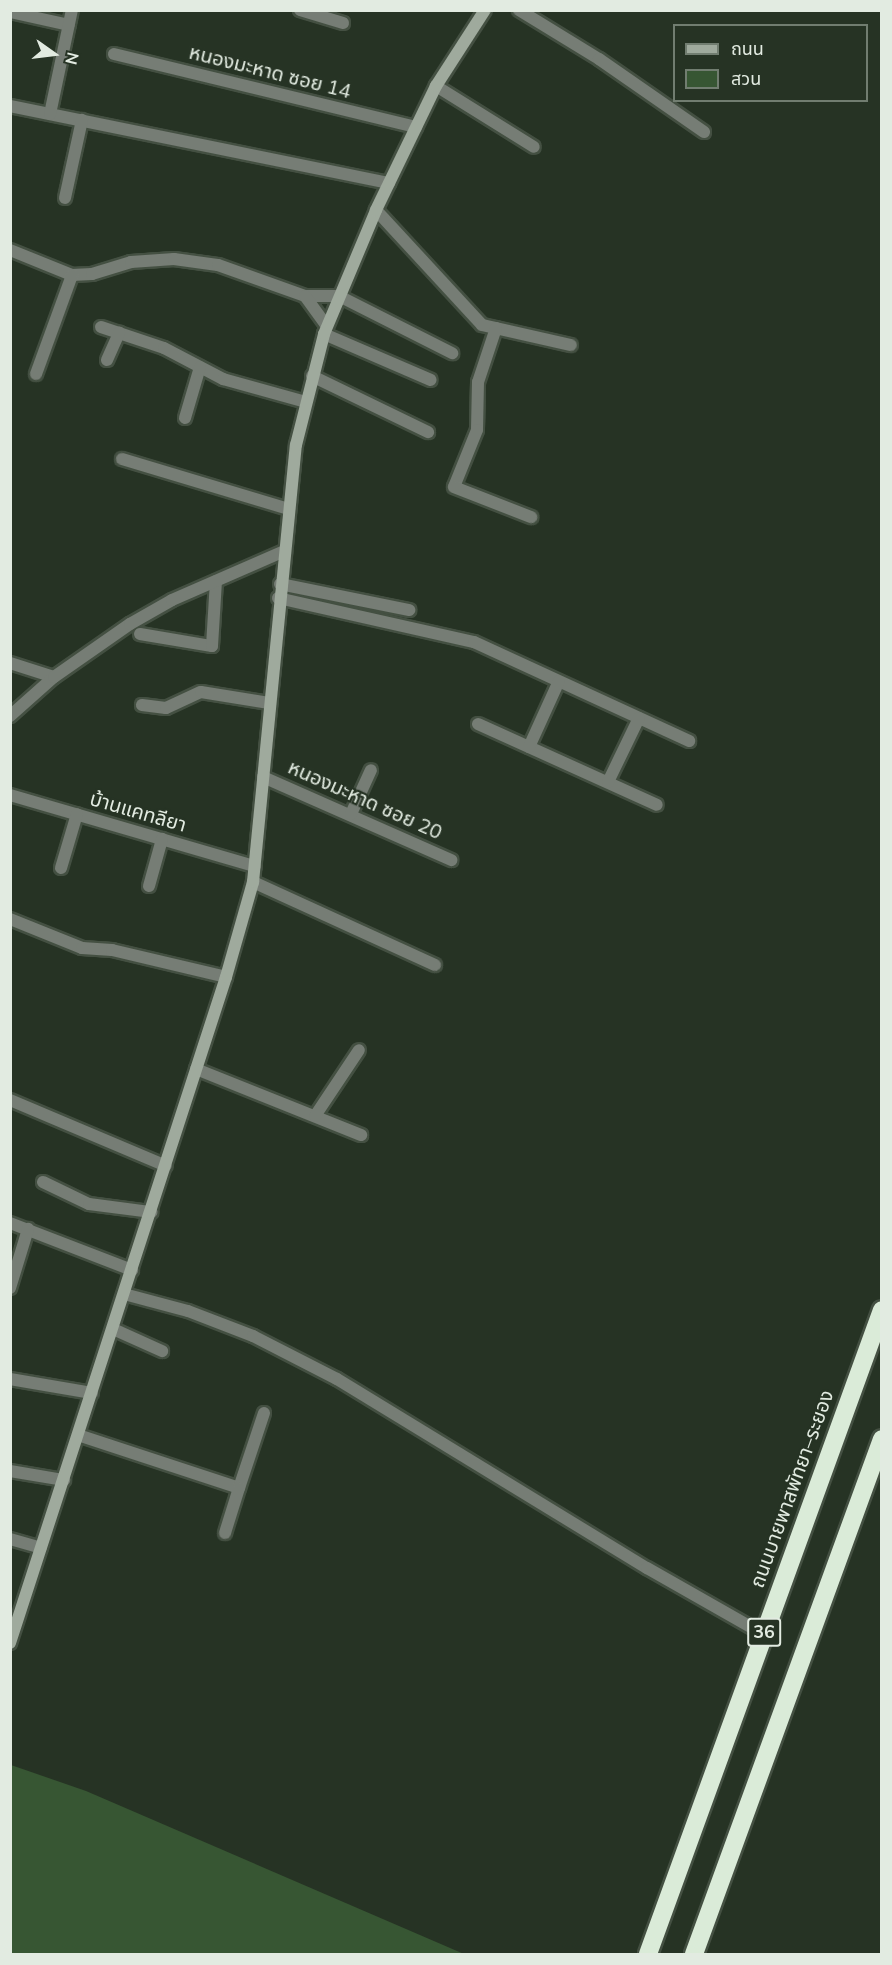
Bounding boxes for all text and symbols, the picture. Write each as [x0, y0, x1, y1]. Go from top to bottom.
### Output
north arrow [24, 24, 84, 84]
legend [673, 24, 868, 102]
text: ถนน [731, 37, 764, 61]
street label: หนองมะหาด ซอย 14 [186, 40, 354, 104]
text: N [59, 50, 84, 67]
text: สวน [731, 67, 761, 91]
street label: หนองมะหาด ซอย 20 [284, 755, 446, 845]
street label: บ้านแคทลียา [87, 787, 189, 837]
street label: ถนนบายพาสพัทยา–ระยอง [745, 1387, 839, 1591]
road number: 36 [746, 1617, 782, 1647]

